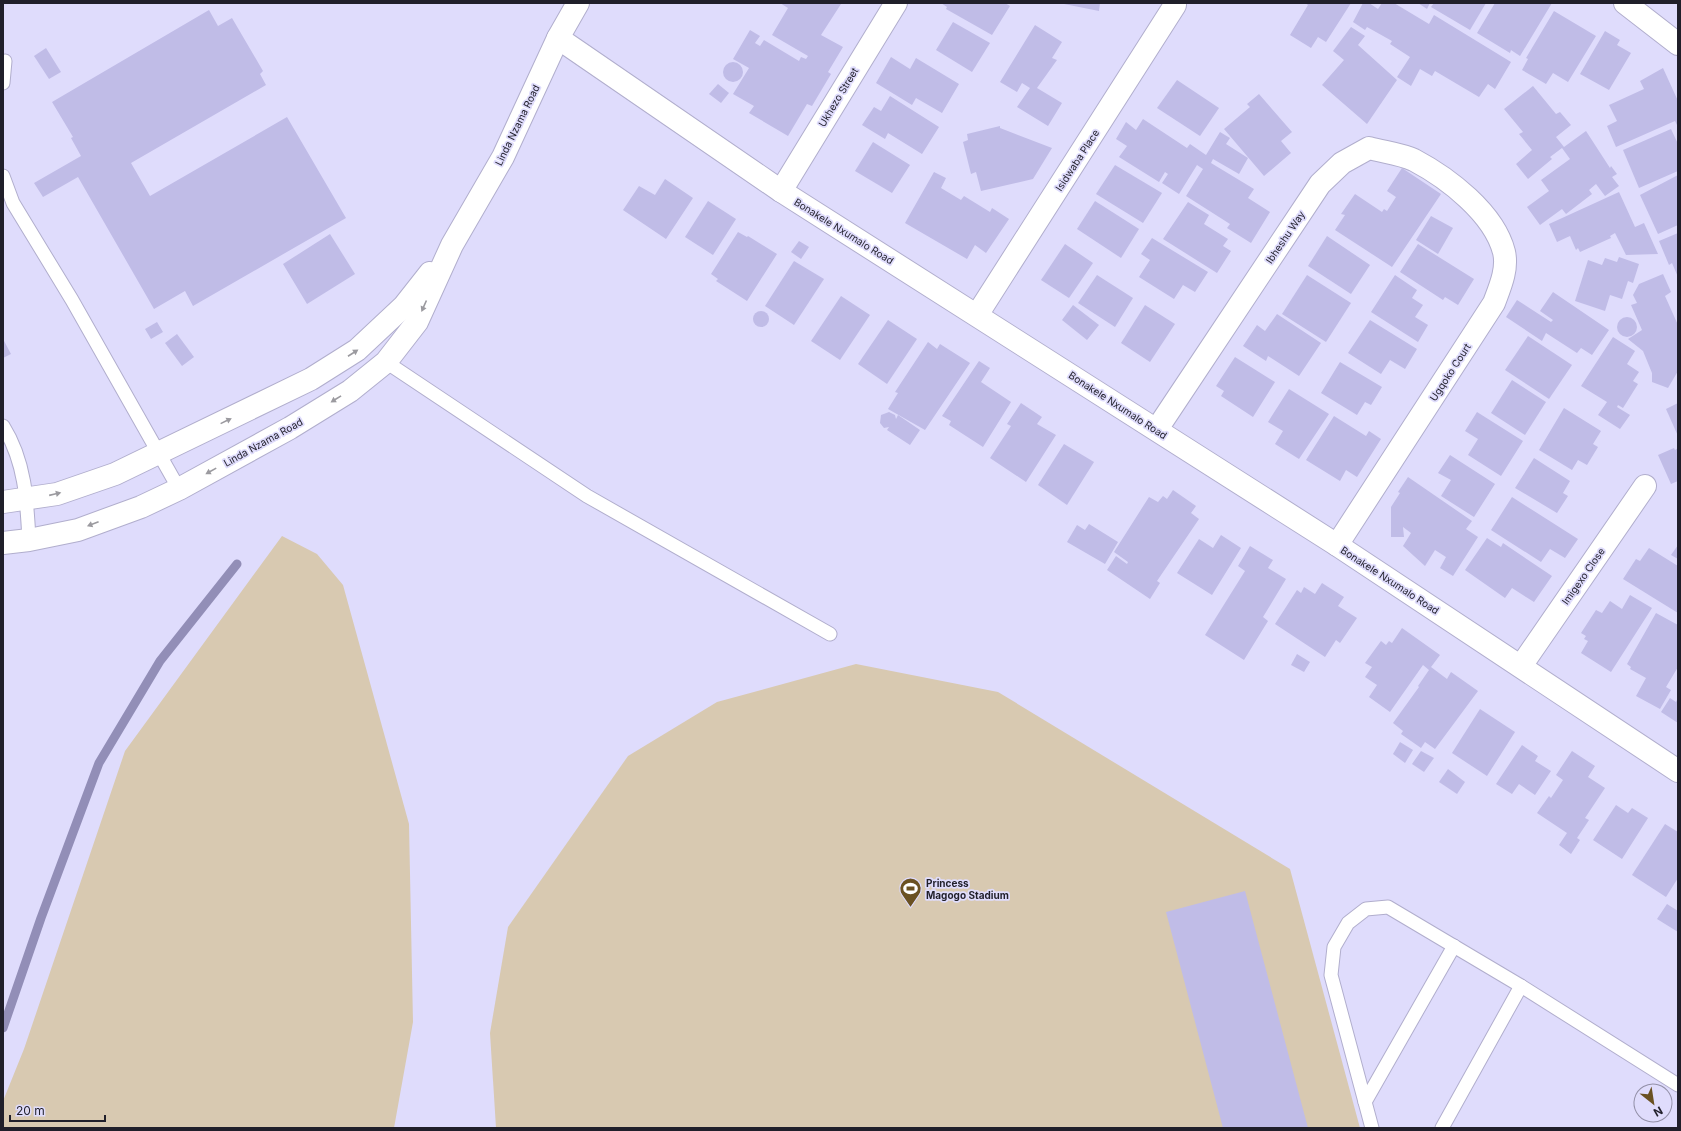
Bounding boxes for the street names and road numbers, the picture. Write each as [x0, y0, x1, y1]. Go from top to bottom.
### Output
street label: Ukhezo Street [816, 65, 861, 129]
street label: Linda Nzama Road [492, 83, 542, 167]
street label: Isidwaba Place [1053, 127, 1101, 193]
street label: Bonakele Nxumalo Road [792, 195, 896, 267]
street label: Ibheshu Way [1263, 208, 1307, 266]
street label: Ugqoko Court [1427, 340, 1473, 403]
street label: Bonakele Nxumalo Road [1067, 369, 1169, 441]
street label: Linda Nzama Road [221, 415, 305, 469]
street label: Bonakele Nxumalo Road [1339, 544, 1441, 616]
street label: Imigexo Close [1559, 545, 1607, 607]

